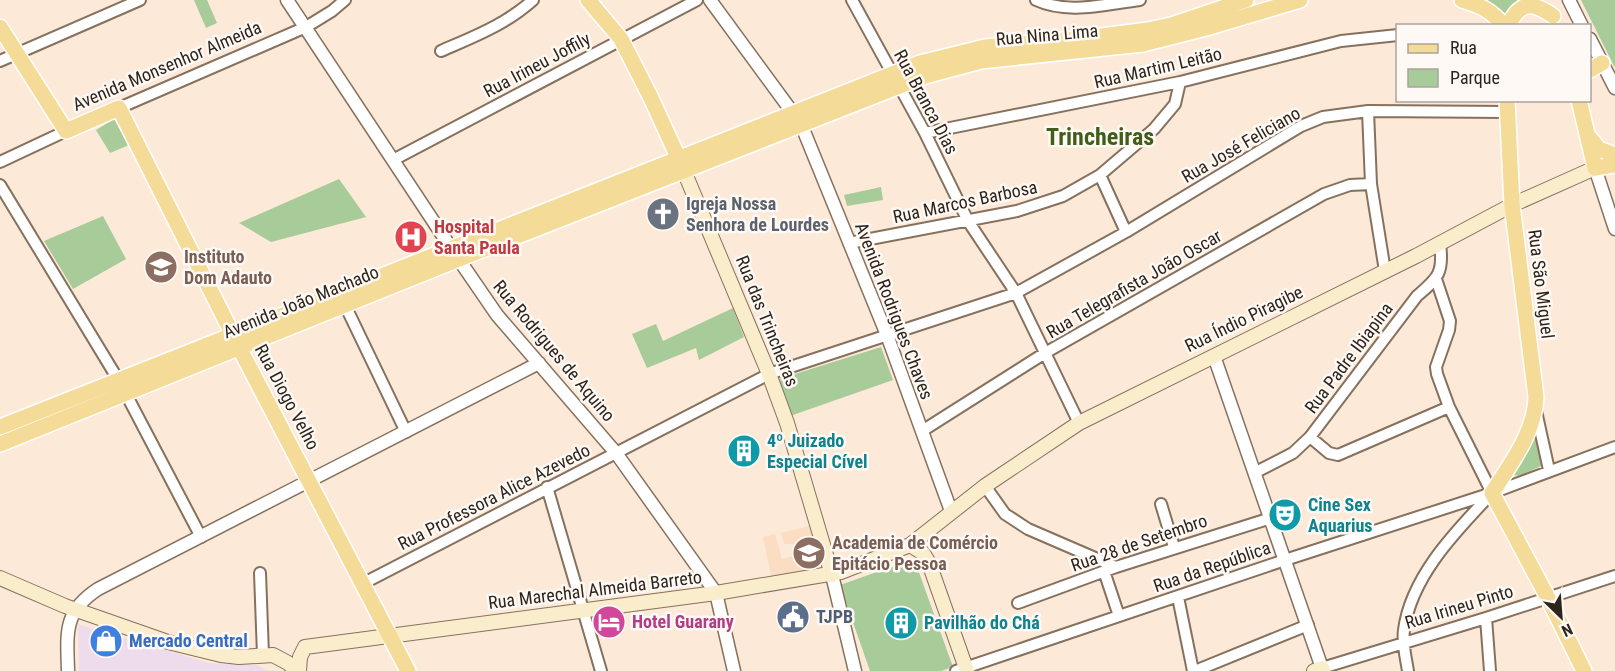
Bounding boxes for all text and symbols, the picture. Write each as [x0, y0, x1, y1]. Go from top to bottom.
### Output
street label: Avenida Monsenhor Almeida [69, 16, 264, 115]
street label: Rua Nina Lima [995, 20, 1099, 49]
legend [1396, 24, 1591, 102]
street label: Rua Irineu Joffily [480, 27, 594, 102]
text: Rua [1450, 37, 1477, 58]
street label: Rua Martim Leitão [1092, 43, 1224, 92]
street label: Rua Branca Dias [890, 46, 963, 158]
text: Parque [1450, 67, 1500, 88]
street label: Rua José Feliciano [1178, 102, 1304, 187]
district label: Trincheiras [1046, 123, 1154, 151]
street label: Rua Marcos Barbosa [891, 176, 1039, 227]
place label: Igreja Nossa Senhora de Lourdes [686, 193, 829, 235]
church icon: Igreja Nossa Senhora de Lourdes [645, 196, 681, 232]
place label: Hospital Santa Paula [434, 216, 520, 258]
hospital icon: Hospital Santa Paula [393, 219, 429, 255]
street label: Avenida Rodrigues Chaves [851, 219, 938, 402]
street label: Rua Telegrafista João Oscar [1042, 224, 1226, 342]
street label: Rua São Miguel [1524, 228, 1559, 340]
place label: Instituto Dom Adauto [184, 246, 272, 288]
school or university icon: Instituto Dom Adauto [143, 249, 179, 285]
street label: Rua das Trincheiras [732, 252, 803, 389]
street label: Avenida João Machado [220, 261, 382, 342]
street label: Rua Rodrigues de Aquino [489, 276, 620, 426]
street label: Rua Índio Piragibe [1181, 281, 1306, 356]
street label: Rua Padre Ibiapina [1300, 298, 1397, 417]
street label: Rua Diogo Velho [251, 340, 324, 453]
place label: 4º Juizado Especial Cível [767, 430, 868, 472]
building icon: 4º Juizado Especial Cível [726, 433, 762, 469]
street label: Rua Professora Alice Azevedo [394, 439, 593, 554]
place label: Cine Sex Aquarius [1308, 494, 1373, 536]
theatre icon: Cine Sex Aquarius [1267, 497, 1303, 533]
street label: Rua 28 de Setembro [1068, 509, 1210, 576]
place label: Academia de Comércio Epitácio Pessoa [832, 532, 998, 574]
school or university icon: Academia de Comércio Epitácio Pessoa [791, 535, 827, 571]
street label: Rua da República [1151, 537, 1273, 596]
street label: Rua Marechal Almeida Barreto [487, 566, 703, 613]
street label: Rua Irineu Pinto [1402, 580, 1516, 633]
north arrow [1531, 587, 1591, 647]
public building icon: TJPB [775, 599, 811, 635]
hotel icon: Hotel Guarany [591, 604, 627, 640]
building icon: Pavilhão do Chá [883, 605, 919, 641]
place label: TJPB [816, 606, 853, 627]
place label: Hotel Guarany [632, 611, 734, 632]
place label: Pavilhão do Chá [924, 612, 1040, 633]
text: N [1559, 619, 1576, 641]
shop icon: Mercado Central [88, 623, 124, 659]
place label: Mercado Central [129, 630, 248, 651]

